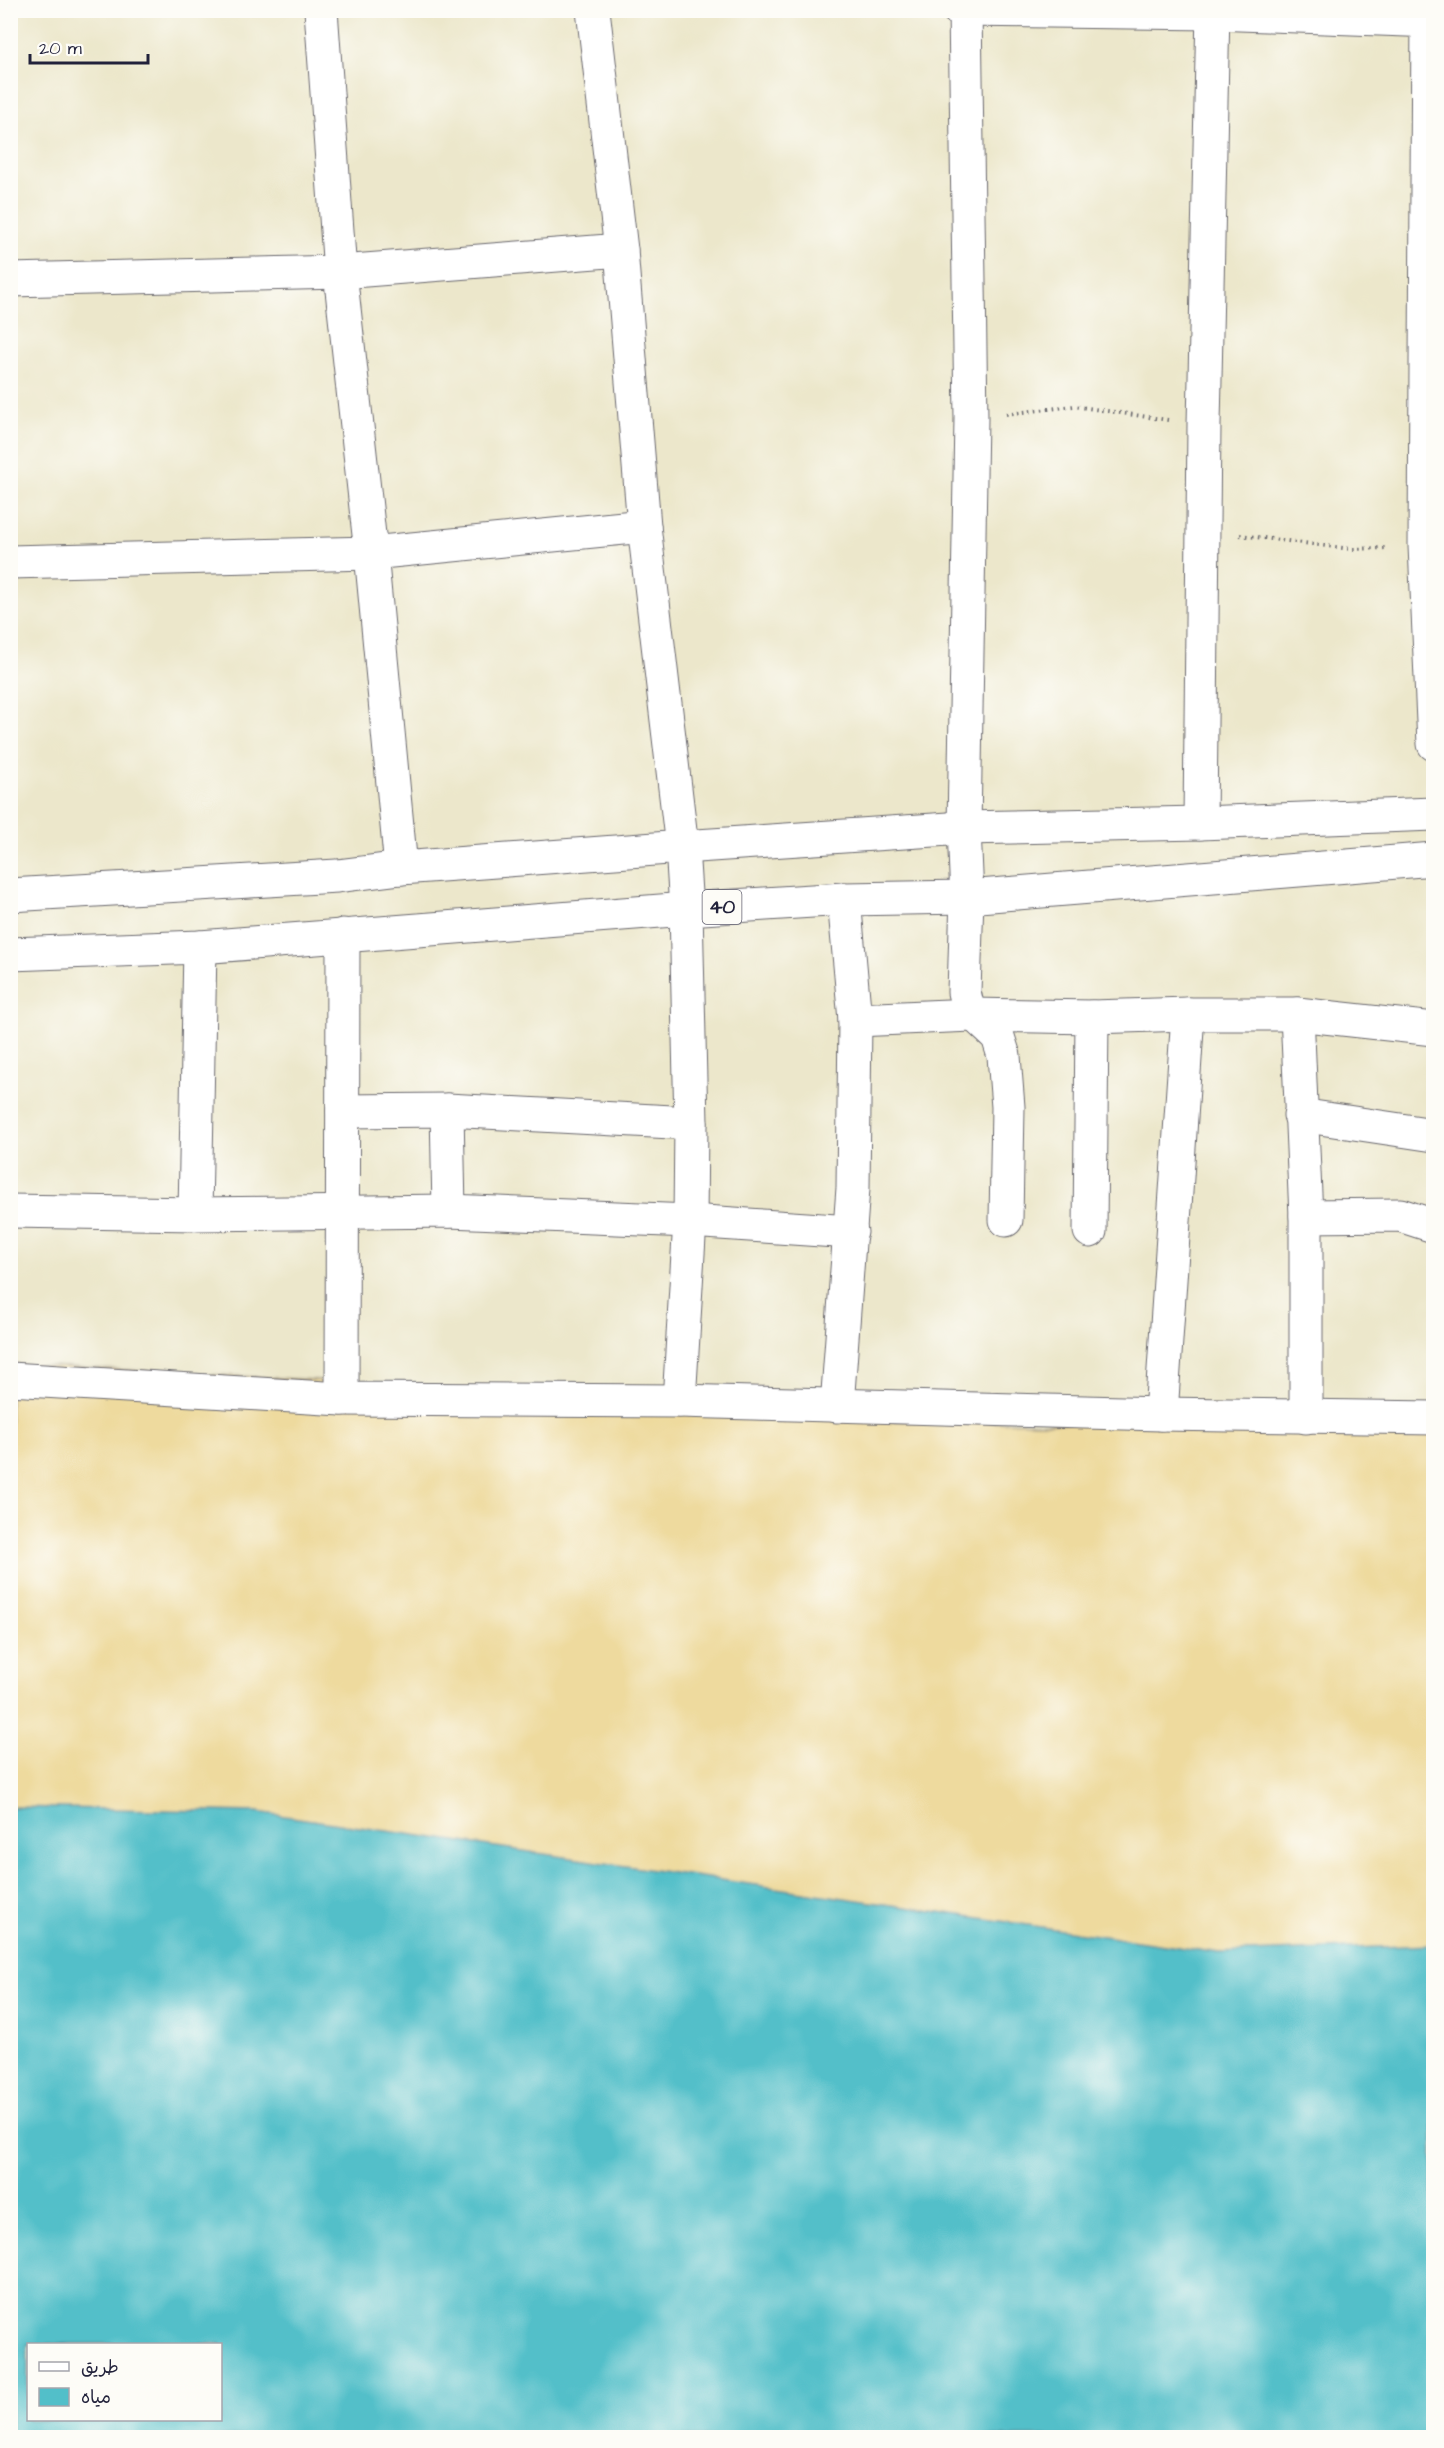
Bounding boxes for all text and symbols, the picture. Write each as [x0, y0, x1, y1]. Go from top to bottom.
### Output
scale bar [30, 27, 148, 65]
text: 20 m [39, 36, 82, 61]
road number: 40 [702, 890, 742, 924]
legend [27, 2343, 222, 2421]
text: طريق [81, 2355, 119, 2380]
text: مياه [81, 2385, 111, 2410]

